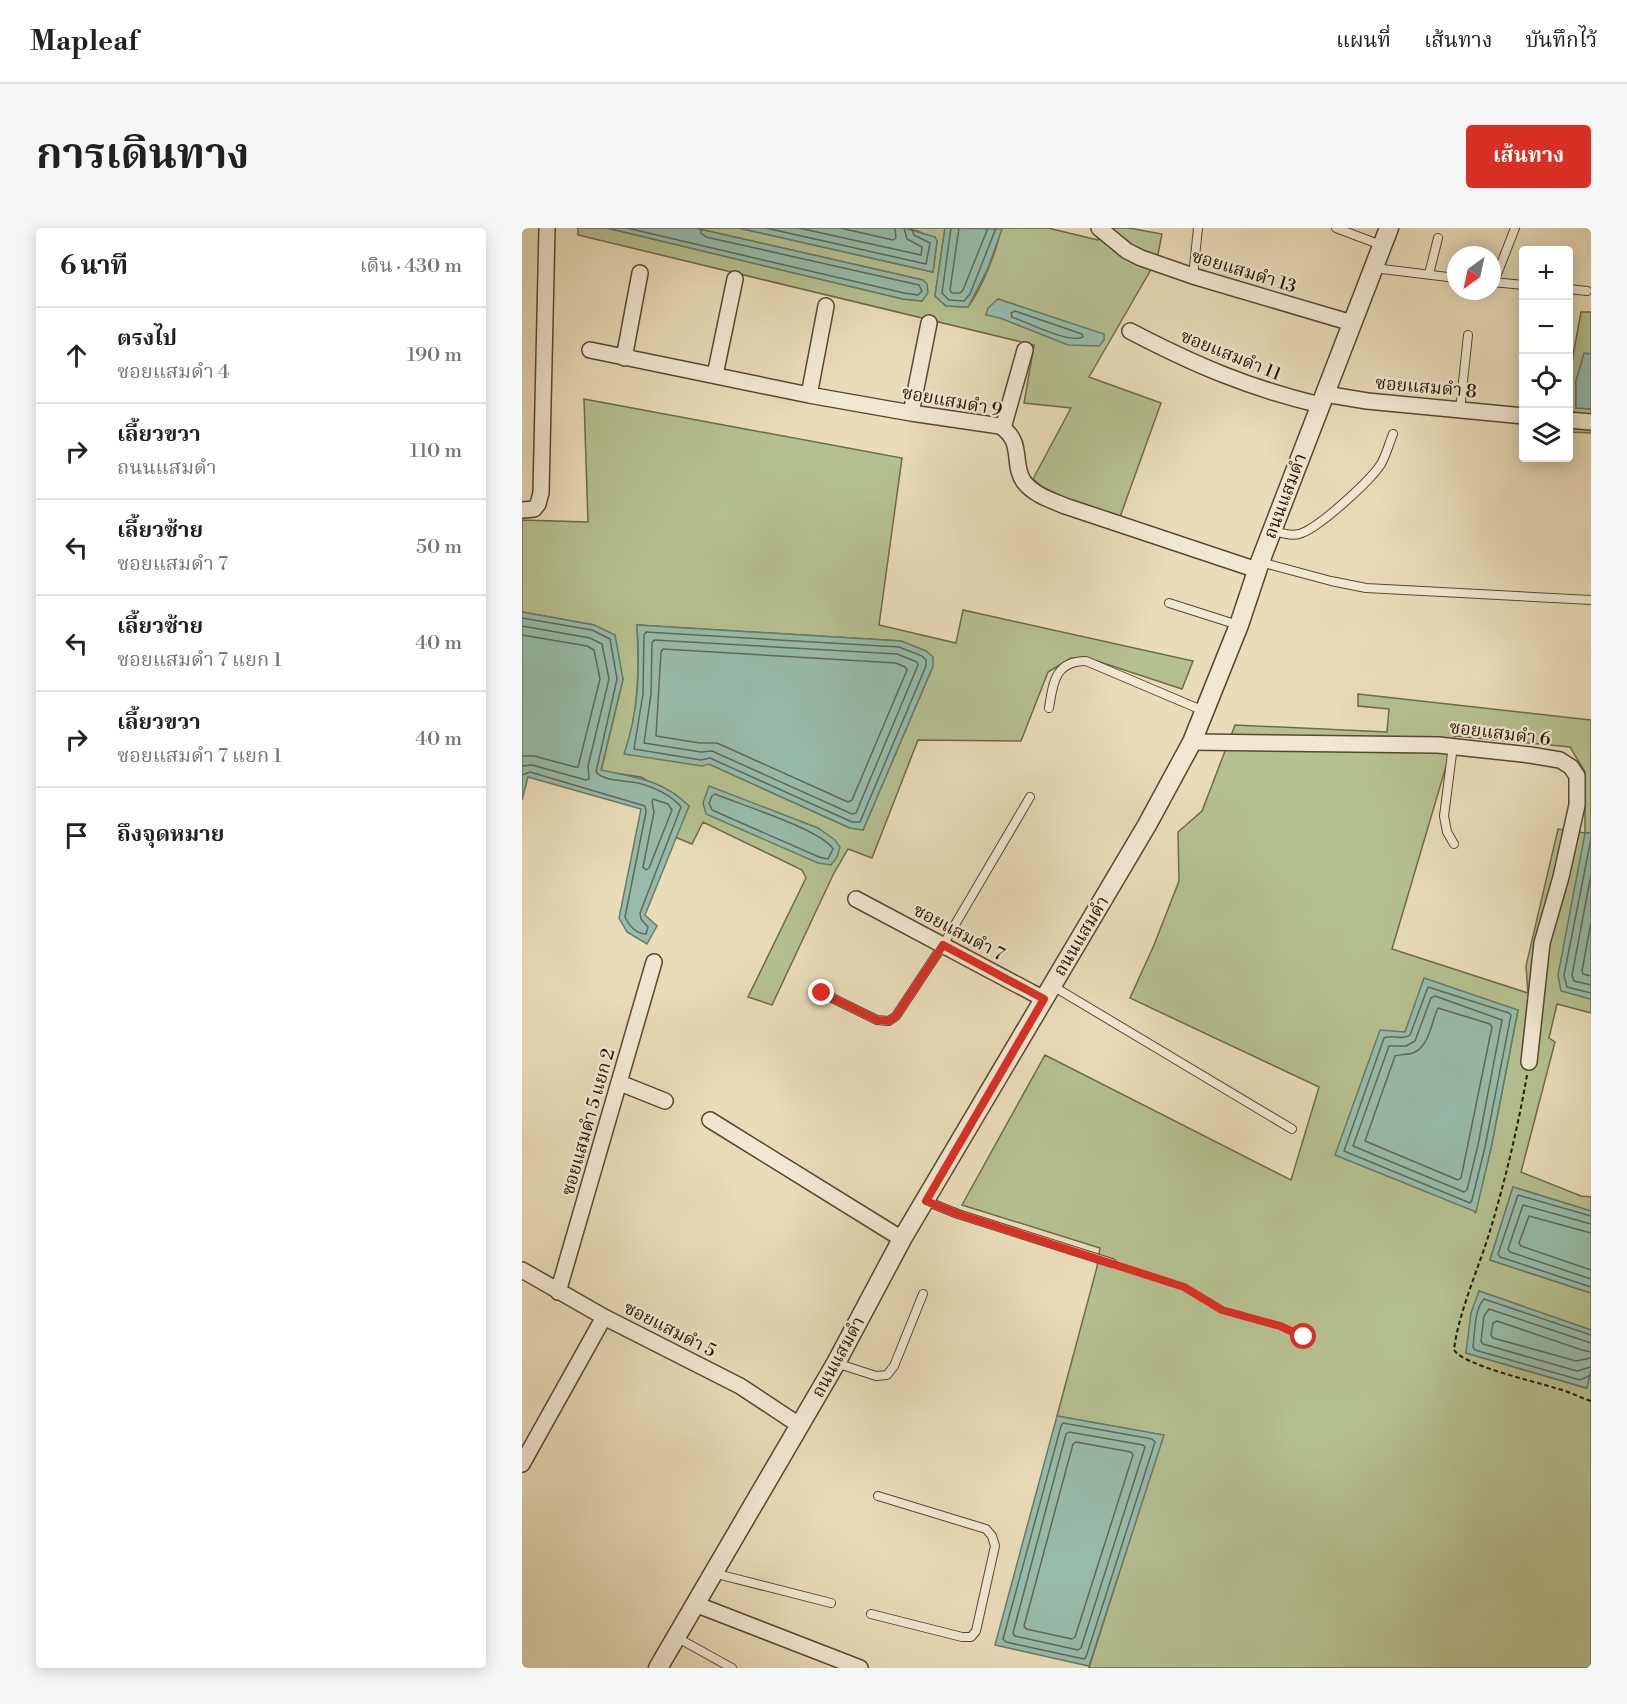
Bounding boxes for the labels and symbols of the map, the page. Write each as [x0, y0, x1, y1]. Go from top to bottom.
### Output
street label: ซอยแสมดำ 13 [1189, 245, 1299, 298]
north arrow [1447, 246, 1501, 300]
street label: ซอยแสมดำ 11 [1177, 325, 1285, 386]
street label: ซอยแสมดำ 8 [1374, 372, 1478, 403]
street label: ซอยแสมดำ 9 [900, 381, 1004, 422]
street label: ถนนแสมดำ [1259, 450, 1312, 542]
street label: ซอยแสมดำ 6 [1448, 716, 1552, 751]
street label: ถนนแสมดำ [1048, 892, 1114, 981]
street label: ซอยแสมดำ 7 [909, 899, 1008, 966]
route end [808, 979, 834, 1005]
street label: ซอยแสมดำ 5 แยก 2 [557, 1046, 620, 1198]
street label: ซอยแสมดำ 5 [620, 1296, 720, 1363]
street label: ถนนแสมดำ [807, 1312, 870, 1402]
route start [1290, 1323, 1316, 1349]

